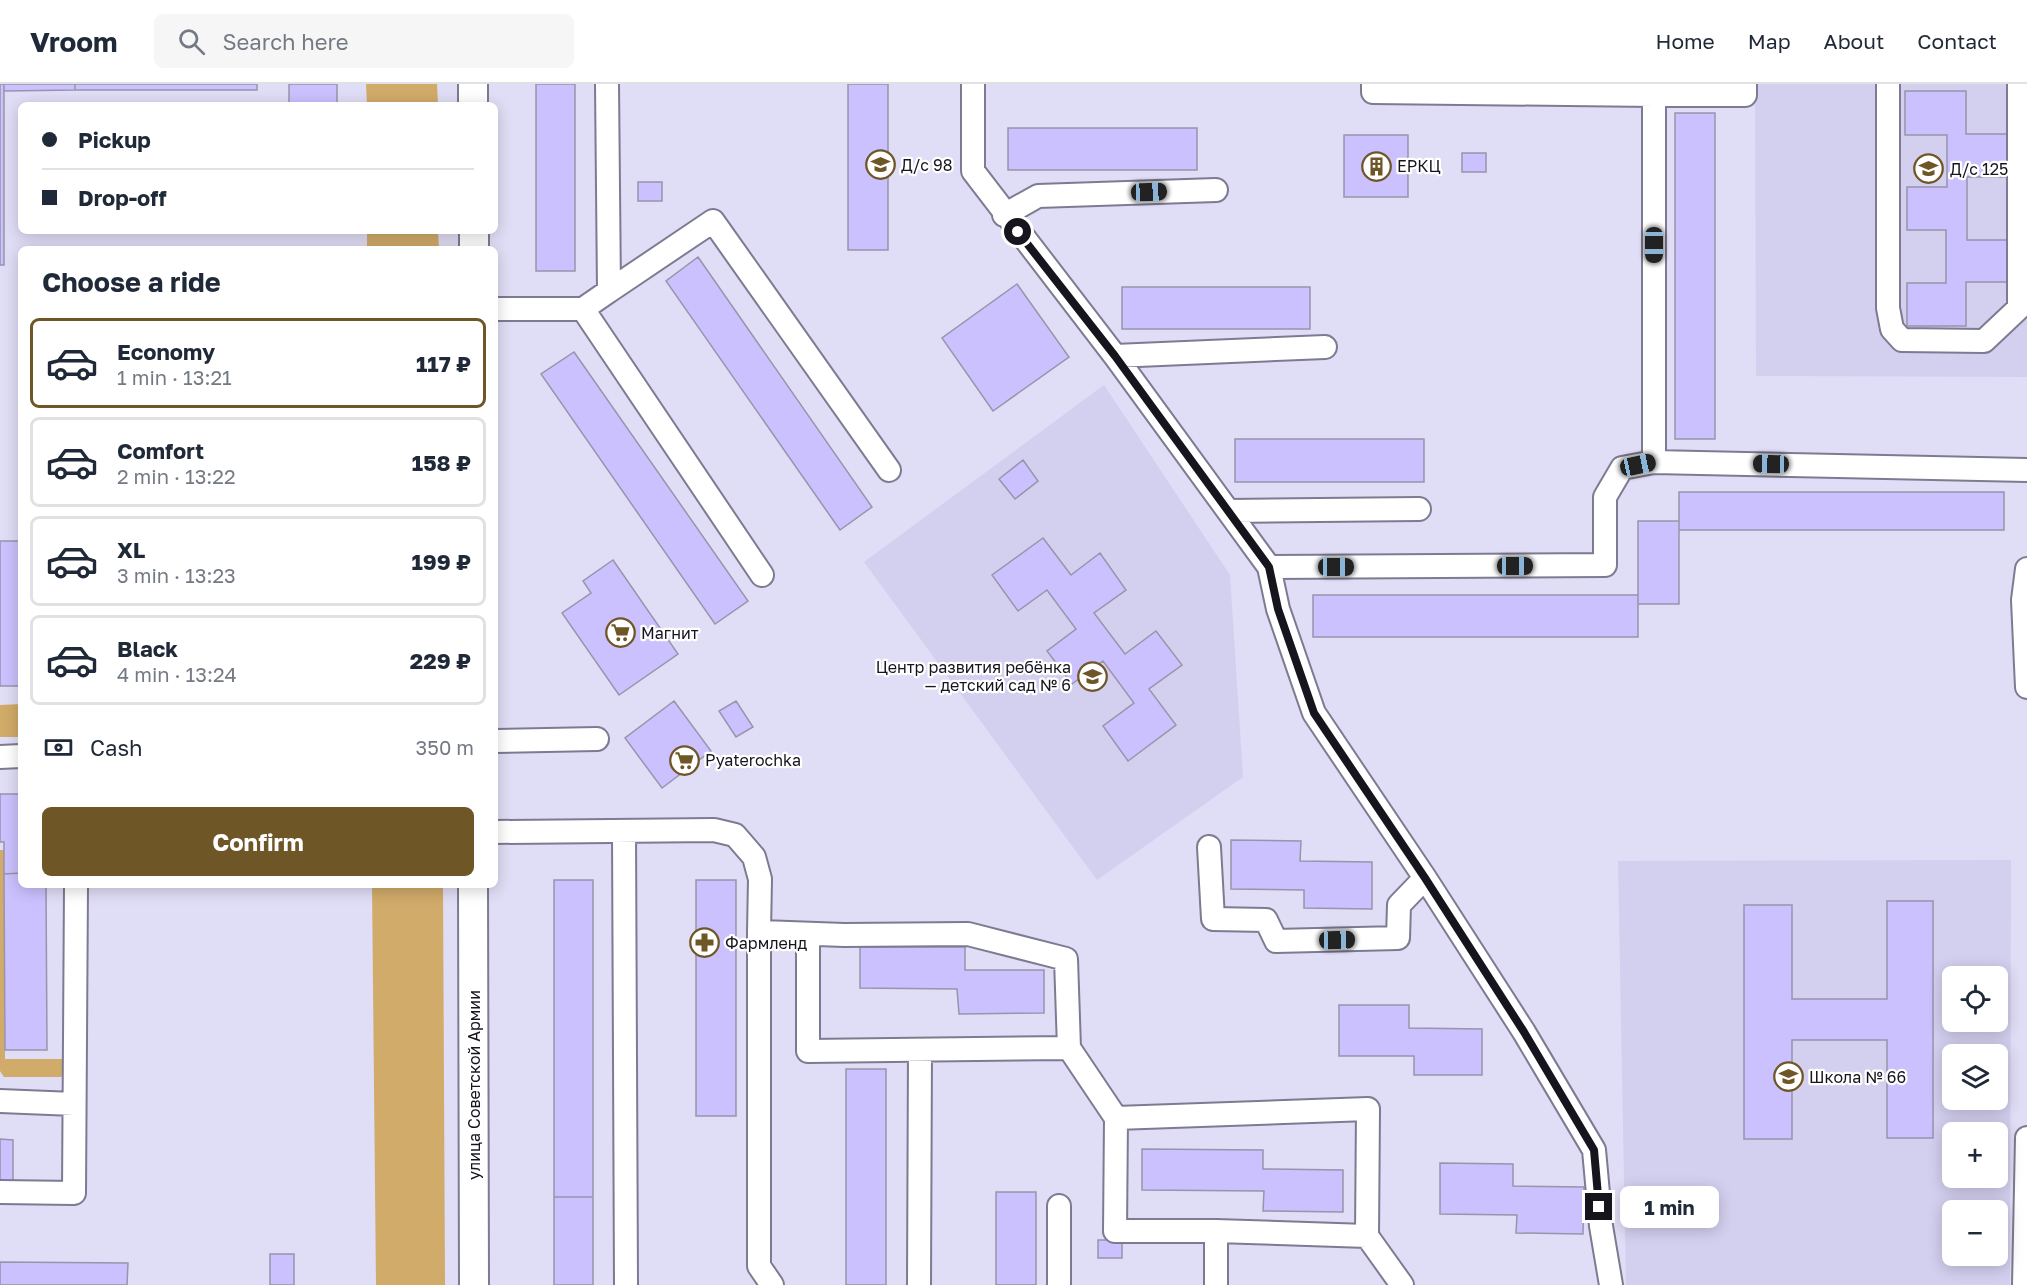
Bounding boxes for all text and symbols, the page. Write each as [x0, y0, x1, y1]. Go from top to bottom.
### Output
search box [154, 14, 574, 68]
text: Vroom [30, 25, 118, 58]
icon: search [175, 25, 208, 58]
text: Search here [223, 28, 349, 55]
text: Home [1655, 28, 1715, 54]
text: Map [1748, 28, 1791, 54]
text: About [1824, 28, 1884, 54]
text: Contact [1917, 28, 1997, 54]
text: Pickup [78, 126, 151, 153]
school or university icon: Д/с 98 [864, 149, 896, 181]
building icon: ЕРКЦ [1360, 150, 1392, 182]
school or university icon: Д/с 125 [1913, 153, 1945, 185]
place label: Д/с 98 [901, 155, 953, 175]
place label: ЕРКЦ [1397, 156, 1441, 176]
place label: Д/с 125 [1950, 159, 2008, 179]
car [1131, 182, 1167, 202]
text: Drop-off [78, 184, 167, 211]
route start [1004, 218, 1031, 245]
car [1645, 227, 1663, 263]
text: Choose a ride [42, 266, 221, 298]
icon: car [45, 336, 99, 390]
text: Economy [117, 338, 215, 365]
text: 117 ₽ [416, 350, 471, 377]
text: 1 min · 13:21 [117, 365, 232, 389]
icon: car [45, 435, 99, 489]
text: Comfort [117, 437, 204, 464]
text: 158 ₽ [412, 449, 471, 476]
car [1619, 452, 1657, 478]
car [1753, 455, 1789, 473]
text: 2 min · 13:22 [117, 464, 236, 488]
icon: car [45, 534, 99, 588]
text: XL [117, 536, 145, 563]
text: 199 ₽ [411, 548, 471, 575]
car [1497, 557, 1533, 575]
car [1318, 558, 1354, 576]
text: 3 min · 13:23 [117, 563, 236, 587]
supermarket icon: Магнит [604, 617, 636, 649]
place label: Магнит [641, 623, 699, 643]
icon: car [45, 633, 99, 687]
text: Black [117, 635, 178, 662]
text: 229 ₽ [410, 647, 471, 674]
place label: Центр развития ребёнка — детский сад № 6 [876, 657, 1071, 695]
school or university icon: Центр развития ребёнка — детский сад № 6 [1076, 660, 1108, 692]
text: 4 min · 13:24 [117, 662, 237, 686]
icon: cash [42, 731, 75, 764]
text: Cash [90, 734, 143, 761]
text: 350 m [416, 735, 474, 759]
supermarket icon: Pyaterochka [668, 744, 700, 776]
place label: Pyaterochka [705, 750, 801, 770]
button: Confirm [42, 807, 474, 876]
pharmacy icon: Фармленд [688, 927, 720, 959]
car [1319, 931, 1355, 949]
place label: Фармленд [725, 933, 808, 953]
map controls [1942, 966, 2008, 1266]
button: locate [1942, 966, 2008, 1032]
street label: улица Советской Армии [464, 990, 484, 1180]
button: layers [1942, 1044, 2008, 1110]
school or university icon: Школа № 66 [1772, 1061, 1804, 1093]
place label: Школа № 66 [1809, 1067, 1906, 1087]
button: + [1942, 1122, 2008, 1188]
callout: 1 min [1620, 1186, 1719, 1228]
route end [1585, 1193, 1612, 1220]
text: 1 min [1644, 1195, 1695, 1219]
button: − [1942, 1200, 2008, 1266]

